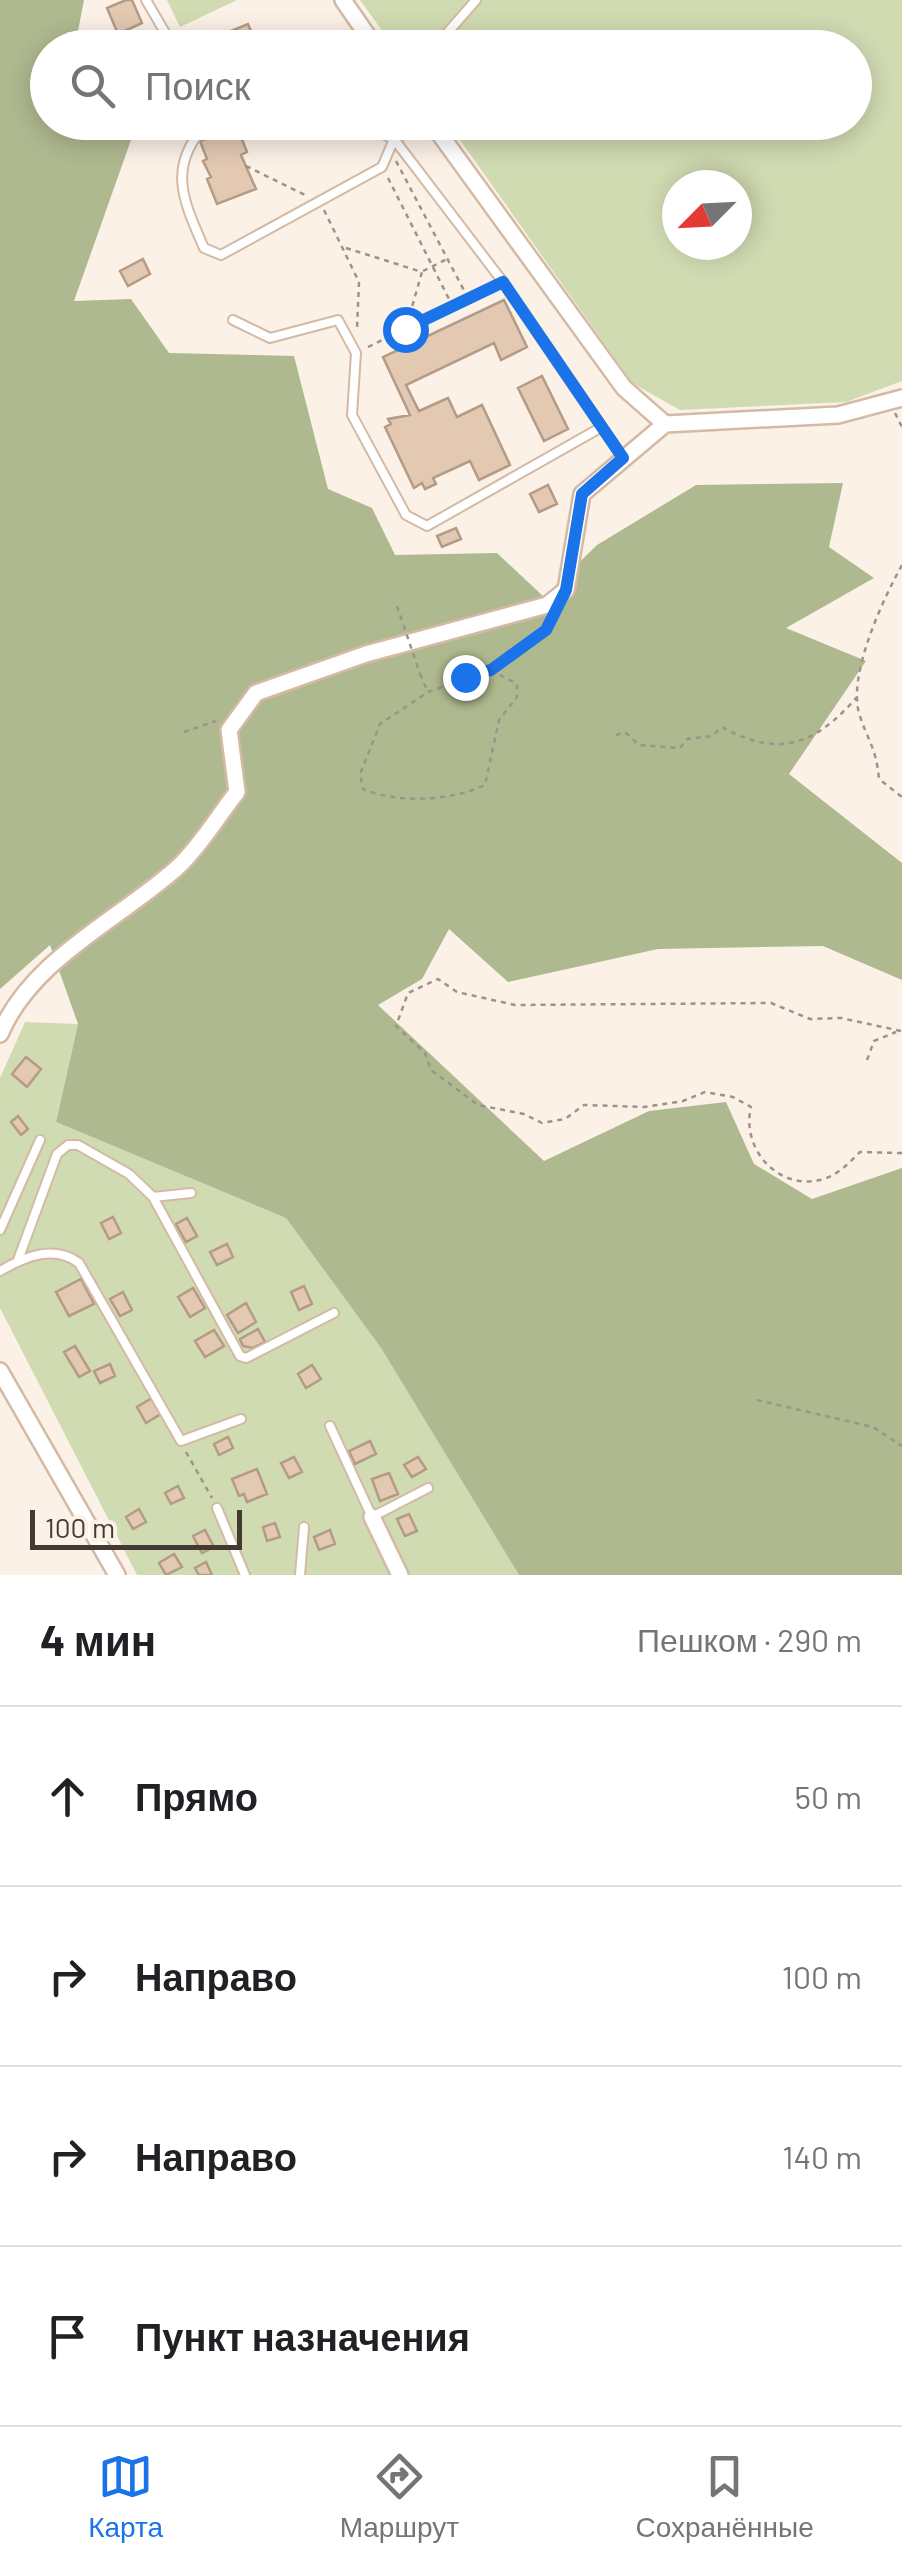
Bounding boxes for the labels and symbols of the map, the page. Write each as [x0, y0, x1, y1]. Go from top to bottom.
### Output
north arrow [662, 170, 752, 260]
route start [383, 307, 429, 353]
route end [443, 655, 489, 701]
scale bar [30, 1505, 242, 1550]

